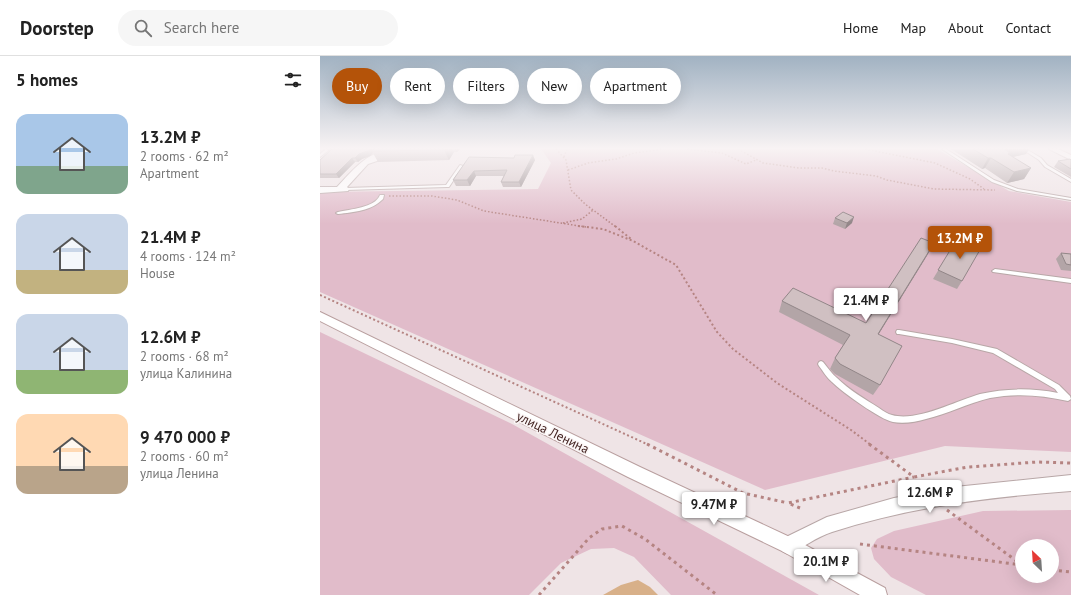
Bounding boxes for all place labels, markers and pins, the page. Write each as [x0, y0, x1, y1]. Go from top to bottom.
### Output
pin: 13.2M ₽ [923, 226, 997, 260]
pin: 21.4M ₽ [829, 288, 903, 322]
pin: 12.6M ₽ [893, 480, 967, 514]
pin: 9.47M ₽ [677, 492, 751, 526]
pin: 20.1M ₽ [789, 549, 863, 583]

